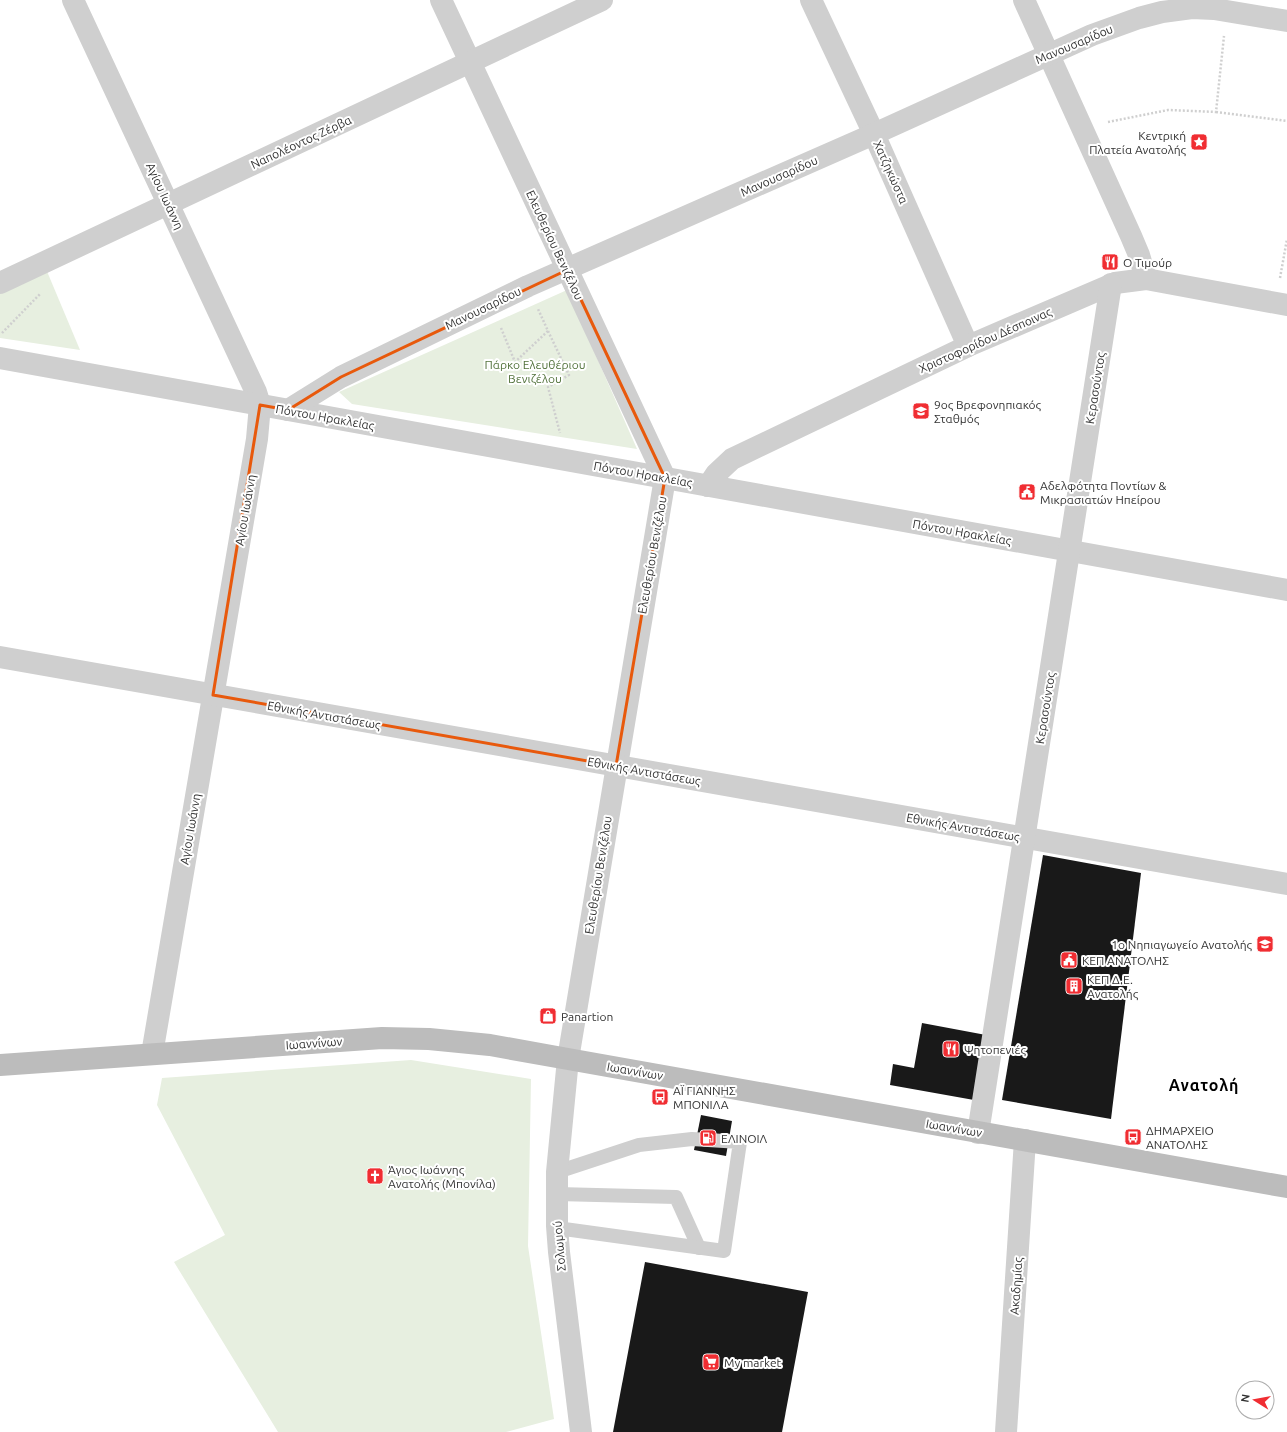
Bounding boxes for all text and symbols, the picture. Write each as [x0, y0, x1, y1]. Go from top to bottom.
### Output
street label: Μανουσαρίδου [1033, 22, 1115, 66]
street label: Ναπολέοντος Ζέρβα [249, 113, 354, 172]
place label: Κεντρική Πλατεία Ανατολής [1089, 129, 1187, 157]
place icon: Κεντρική Πλατεία Ανατολής [1189, 132, 1209, 152]
street label: Χατζηκώστα [871, 138, 911, 206]
street label: Μανουσαρίδου [739, 153, 819, 199]
street label: Αγίου Ιωάννη [144, 161, 186, 231]
street label: Ελευθερίου Βενιζέλου [524, 188, 586, 302]
restaurant icon: Ο Τιμούρ [1100, 252, 1120, 272]
place label: Ο Τιμούρ [1123, 256, 1172, 269]
street label: Μανουσαρίδου [443, 284, 523, 332]
street label: Χριστοφορίδου Δέσποινας [917, 305, 1054, 376]
street label: Κερασούντος [1083, 351, 1108, 425]
park label: Πάρκο Ελευθέριου Βενιζέλου [484, 358, 586, 385]
place label: 9ος Βρεφονηπιακός Σταθμός [934, 398, 1042, 426]
school or university icon: 9ος Βρεφονηπιακός Σταθμός [911, 401, 931, 421]
street label: Πόντου Ηρακλείας [274, 402, 376, 433]
street label: Πόντου Ηρακλείας [592, 459, 694, 490]
street label: Αγίου Ιωάννη [232, 473, 258, 547]
place label: Αδελφότητα Ποντίων & Μικρασιατών Ηπείρου [1040, 479, 1167, 506]
public building icon: Αδελφότητα Ποντίων & Μικρασιατών Ηπείρου [1017, 482, 1037, 502]
street label: Ελευθερίου Βενιζέλου [635, 495, 669, 615]
street label: Πόντου Ηρακλείας [911, 517, 1013, 548]
street label: Κερασούντος [1033, 671, 1058, 745]
street label: Εθνικής Αντιστάσεως [266, 699, 382, 732]
street label: Εθνικής Αντιστάσεως [586, 755, 702, 788]
street label: Αγίου Ιωάννη [177, 792, 203, 866]
street label: Εθνικής Αντιστάσεως [905, 811, 1021, 844]
street label: Ελευθερίου Βενιζέλου [582, 815, 614, 935]
school or university icon: 1ο Νηπιαγωγείο Ανατολής [1255, 934, 1275, 954]
place label: 1ο Νηπιαγωγείο Ανατολής [1111, 938, 1253, 952]
public building icon: ΚΕΠ ΑΝΑΤΟΛΗΣ [1059, 950, 1079, 970]
place label: ΚΕΠ ΑΝΑΤΟΛΗΣ [1082, 954, 1169, 967]
place label: ΚΕΠ Δ.Ε. Ανατολής [1087, 973, 1139, 1001]
building icon: ΚΕΠ Δ.Ε. Ανατολής [1064, 976, 1084, 996]
shop icon: Panartion [538, 1006, 558, 1026]
place label: Panartion [561, 1010, 613, 1023]
street label: Ιωαννίνων [285, 1035, 343, 1051]
restaurant icon: Ψητοπενιές [941, 1039, 961, 1059]
place label: Ψητοπενιές [964, 1043, 1026, 1057]
street label: Ιωαννίνων [606, 1060, 664, 1082]
district label: Ανατολή [1169, 1076, 1239, 1094]
place label: ΑΪ ΓΙΑΝΝΗΣ ΜΠΟΝΙΛΑ [673, 1084, 736, 1111]
bus stop icon: ΑΪ ΓΙΑΝΝΗΣ ΜΠΟΝΙΛΑ [650, 1087, 670, 1107]
street label: Ιωαννίνων [925, 1117, 983, 1139]
place label: ΔΗΜΑΡΧΕΙΟ ΑΝΑΤΟΛΗΣ [1146, 1124, 1214, 1151]
bus stop icon: ΔΗΜΑΡΧΕΙΟ ΑΝΑΤΟΛΗΣ [1123, 1127, 1143, 1147]
fuel station icon: ΕΛΙΝΟΙΛ [698, 1128, 718, 1148]
place label: ΕΛΙΝΟΙΛ [721, 1132, 768, 1145]
place label: Άγιος Ιωάννης Ανατολής (Μπονίλα) [388, 1163, 496, 1191]
church icon: Άγιος Ιωάννης Ανατολής (Μπονίλα) [365, 1166, 385, 1186]
street label: Σολωμού [550, 1220, 568, 1272]
street label: Ακαδημίας [1008, 1256, 1026, 1315]
supermarket icon: My market [701, 1352, 721, 1372]
place label: My market [724, 1356, 782, 1369]
north arrow [1235, 1380, 1275, 1420]
text: N [1239, 1393, 1252, 1403]

